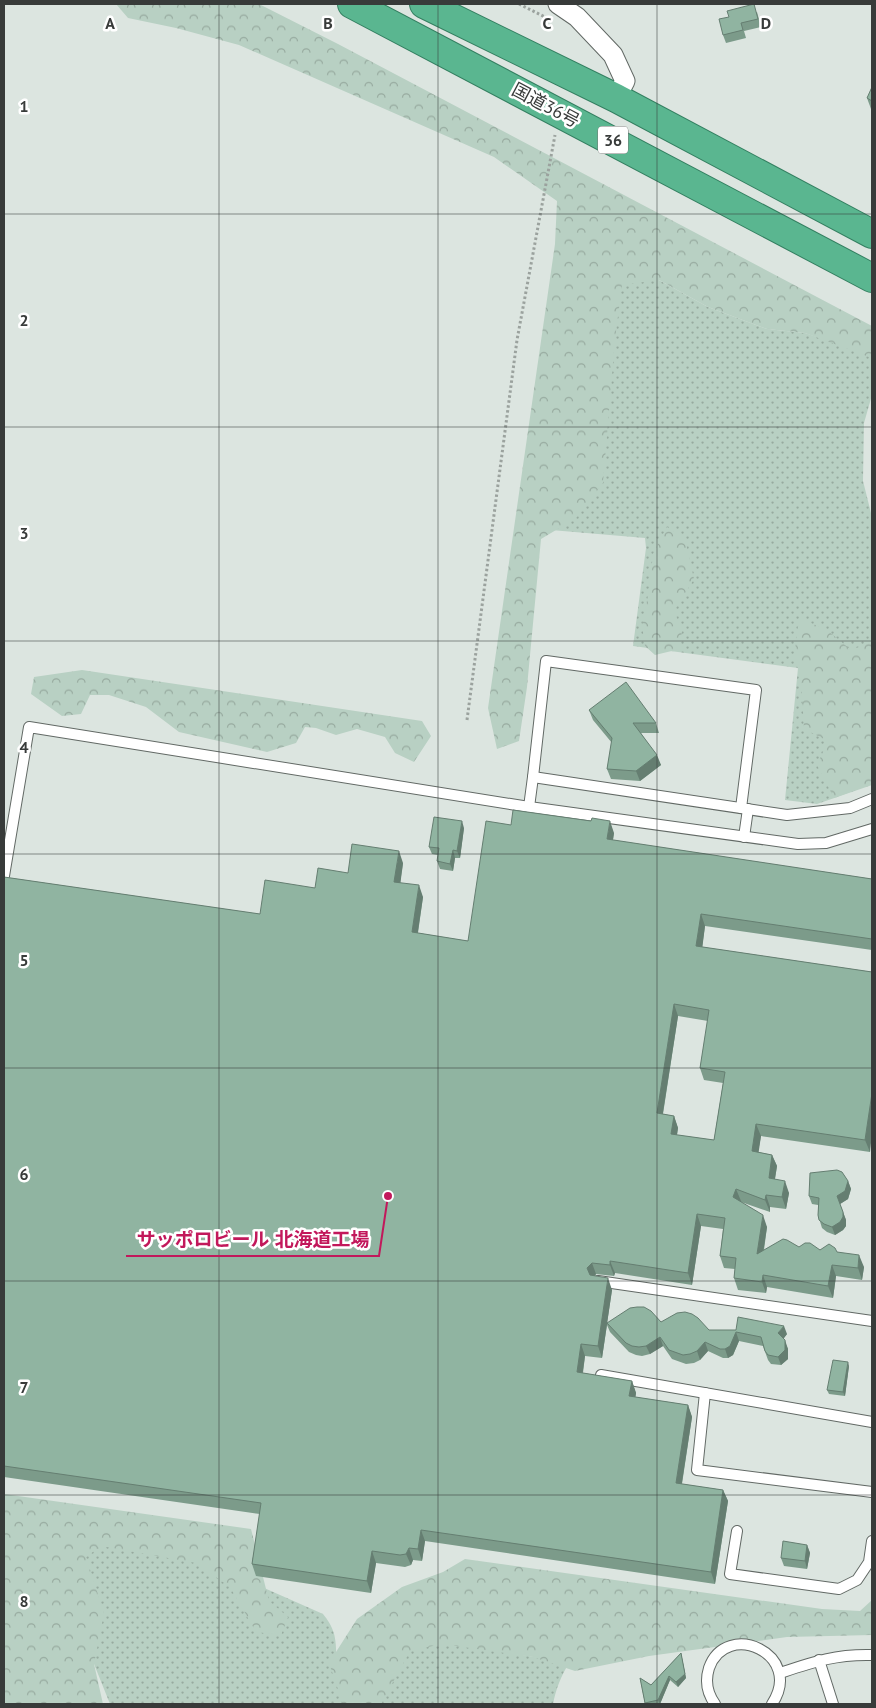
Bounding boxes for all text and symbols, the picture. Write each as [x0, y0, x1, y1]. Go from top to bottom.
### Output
text: A [105, 13, 115, 33]
text: B [323, 13, 333, 33]
text: C [543, 13, 552, 33]
text: D [761, 13, 771, 33]
street label: 国道36号 [508, 78, 584, 132]
text: 1 [19, 96, 29, 116]
road number: 36 [598, 126, 628, 154]
text: 2 [19, 310, 29, 330]
text: 3 [19, 523, 29, 543]
text: 4 [19, 737, 29, 757]
text: 5 [19, 950, 29, 970]
text: 6 [19, 1164, 29, 1184]
callout: サッポロビール 北海道工場 [126, 1222, 379, 1256]
text: サッポロビール 北海道工場 [137, 1227, 369, 1251]
text: 7 [19, 1377, 29, 1397]
text: 8 [19, 1591, 29, 1611]

